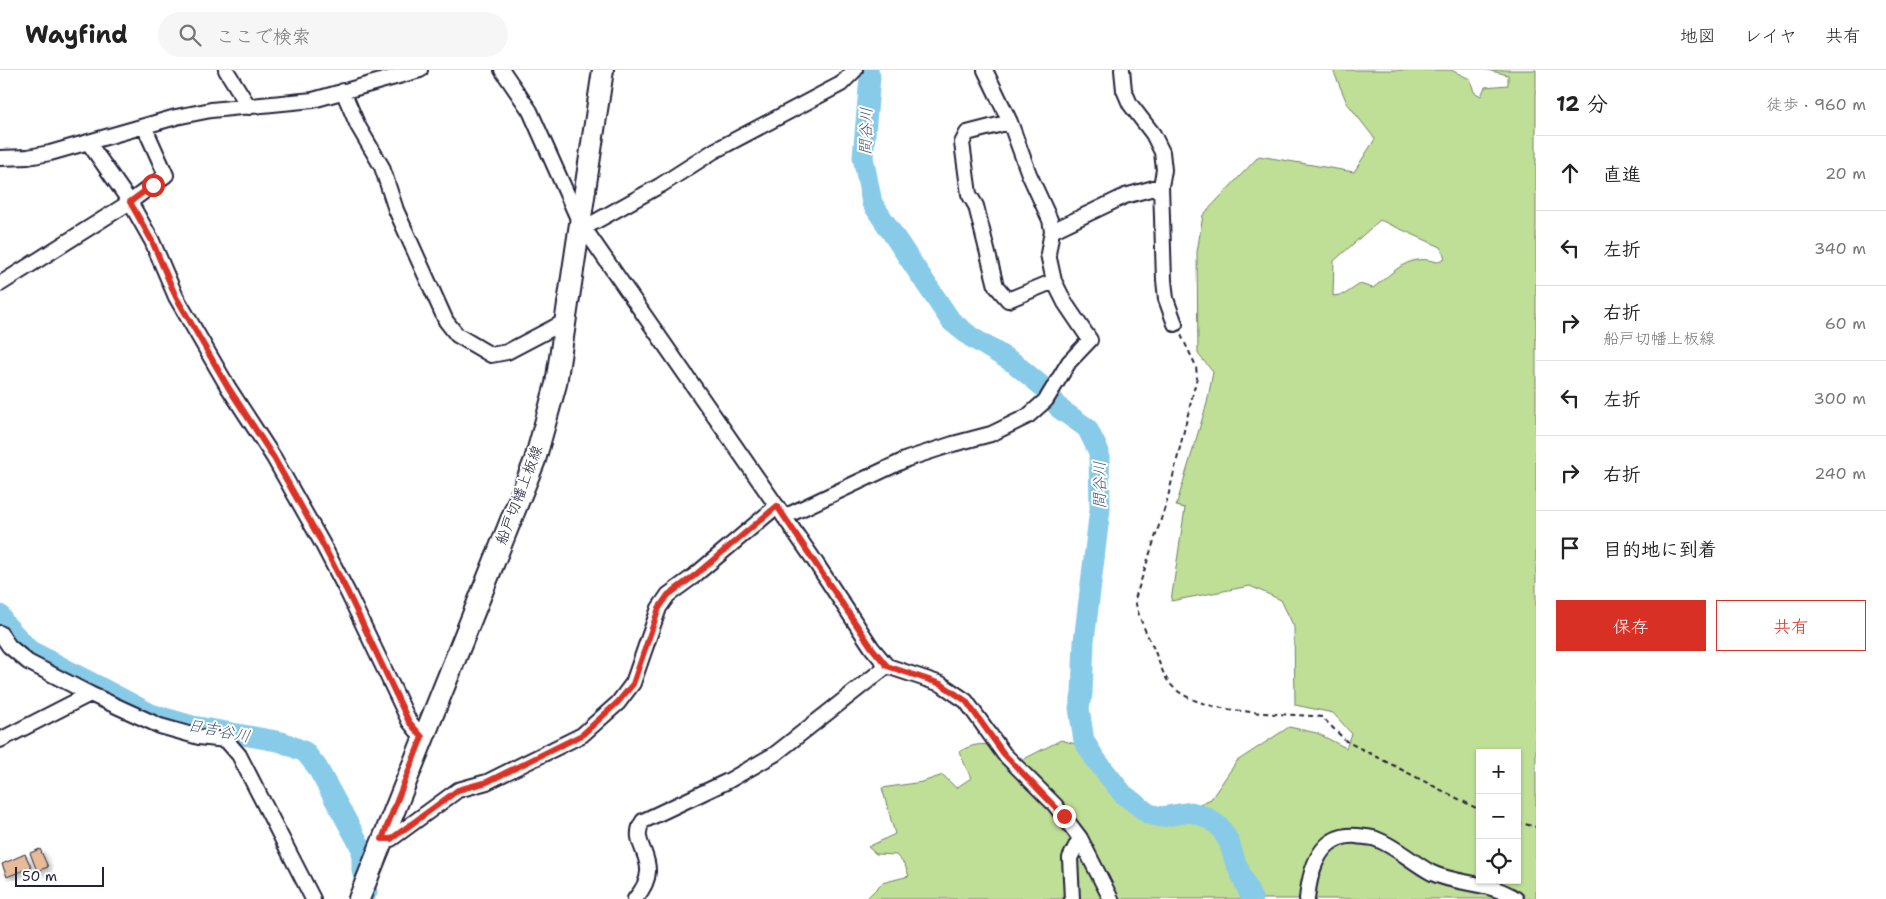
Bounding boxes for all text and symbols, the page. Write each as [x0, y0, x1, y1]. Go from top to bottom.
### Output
search box [158, 12, 508, 57]
text: Wayfind [25, 19, 128, 51]
icon: search [176, 21, 204, 49]
text: ここで検索 [216, 24, 311, 49]
text: 地図 [1680, 24, 1716, 48]
text: レイヤ [1744, 24, 1797, 48]
text: 共有 [1825, 24, 1861, 48]
text: 12 分 [1556, 90, 1608, 118]
text: 徒歩 · 960 m [1767, 94, 1866, 115]
water label: 間谷川 [854, 107, 877, 155]
icon: ahead [1556, 159, 1584, 187]
text: 直進 [1603, 162, 1641, 187]
text: 20 m [1825, 163, 1866, 184]
route start [142, 174, 165, 197]
icon: left [1556, 234, 1584, 262]
text: 左折 [1603, 237, 1641, 262]
text: 340 m [1814, 238, 1866, 259]
text: 右折 [1603, 300, 1641, 325]
icon: right [1556, 309, 1584, 337]
text: 60 m [1825, 313, 1866, 334]
text: 船戸切幡上板線 [1603, 328, 1715, 349]
icon: left [1556, 384, 1584, 412]
text: 左折 [1603, 387, 1641, 412]
text: 300 m [1814, 388, 1866, 409]
street label: 船戸切幡上板線 [491, 442, 547, 548]
icon: right [1556, 459, 1584, 487]
water label: 間谷川 [1089, 461, 1110, 509]
text: 右折 [1603, 462, 1641, 487]
text: 240 m [1814, 463, 1866, 484]
icon: arrive [1556, 534, 1584, 562]
text: 目的地に到着 [1603, 537, 1717, 562]
button: 保存 [1556, 600, 1706, 651]
button: 共有 [1716, 600, 1866, 651]
water label: 日吉谷川 [185, 714, 252, 747]
map controls [1476, 749, 1521, 884]
button: + [1476, 749, 1521, 794]
button: − [1476, 794, 1521, 839]
route end [1053, 805, 1076, 828]
button: locate [1476, 839, 1521, 884]
scale bar [15, 864, 104, 887]
text: 50 m [22, 867, 57, 885]

